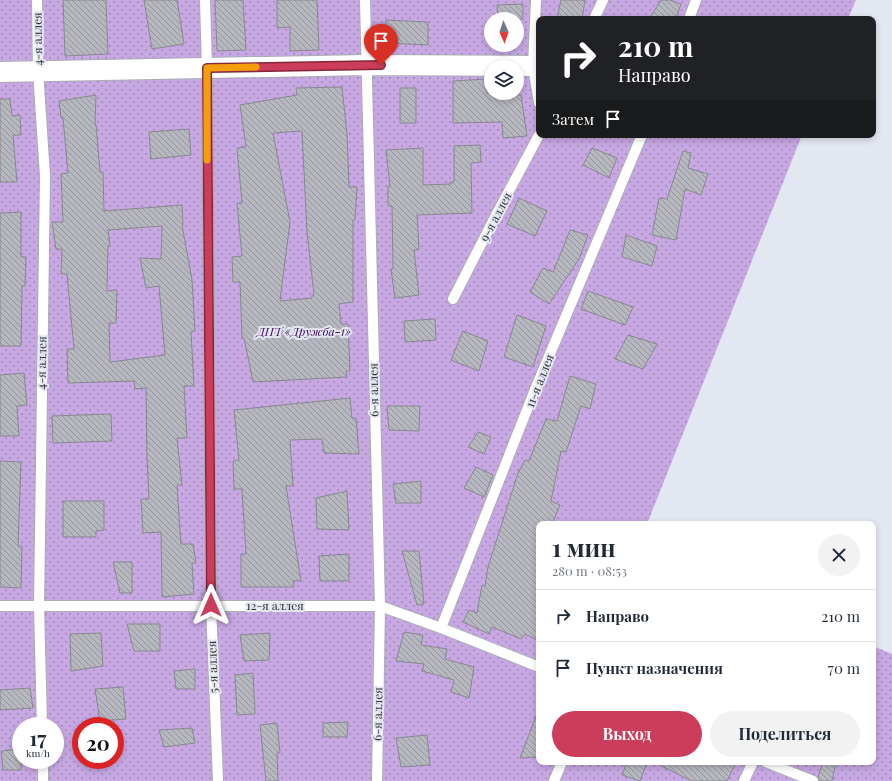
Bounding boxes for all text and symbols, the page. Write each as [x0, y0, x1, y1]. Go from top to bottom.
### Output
street label: 4-я аллея [29, 12, 45, 66]
north arrow [484, 12, 524, 52]
map controls [484, 12, 524, 100]
pin [364, 24, 398, 65]
text: 210 m [618, 27, 693, 64]
icon: arrive [370, 30, 392, 52]
icon: right [552, 32, 604, 84]
button: layers [484, 60, 524, 100]
text: Направо [618, 63, 691, 87]
icon: arrive [602, 108, 624, 130]
text: Затем [552, 109, 594, 129]
street label: 9-я аллея [475, 189, 515, 244]
park label: ДНТ «Дружба-1» [255, 323, 351, 339]
street label: 4-я аллея [33, 336, 49, 390]
street label: 11-я аллея [521, 351, 557, 410]
street label: 6-я аллея [365, 363, 381, 417]
text: 1 мин [552, 531, 616, 563]
button: close [818, 534, 860, 576]
text: 280 m · 08:53 [552, 562, 627, 579]
position arrow [190, 584, 232, 626]
street label: 12-я аллея [246, 597, 304, 613]
icon: right [552, 605, 574, 627]
text: Направо [586, 606, 649, 626]
text: 210 m [821, 606, 860, 626]
street label: 5-я аллея [203, 640, 221, 694]
icon: arrive [552, 657, 574, 679]
text: Пункт назначения [586, 658, 723, 678]
text: 70 m [828, 658, 860, 678]
street label: 6-я аллея [369, 686, 385, 741]
button: Выход [552, 711, 702, 757]
button: Поделиться [710, 711, 860, 757]
speed limit sign: 20 [72, 717, 124, 769]
text: 17 [30, 724, 46, 751]
text: km/h [26, 746, 50, 760]

